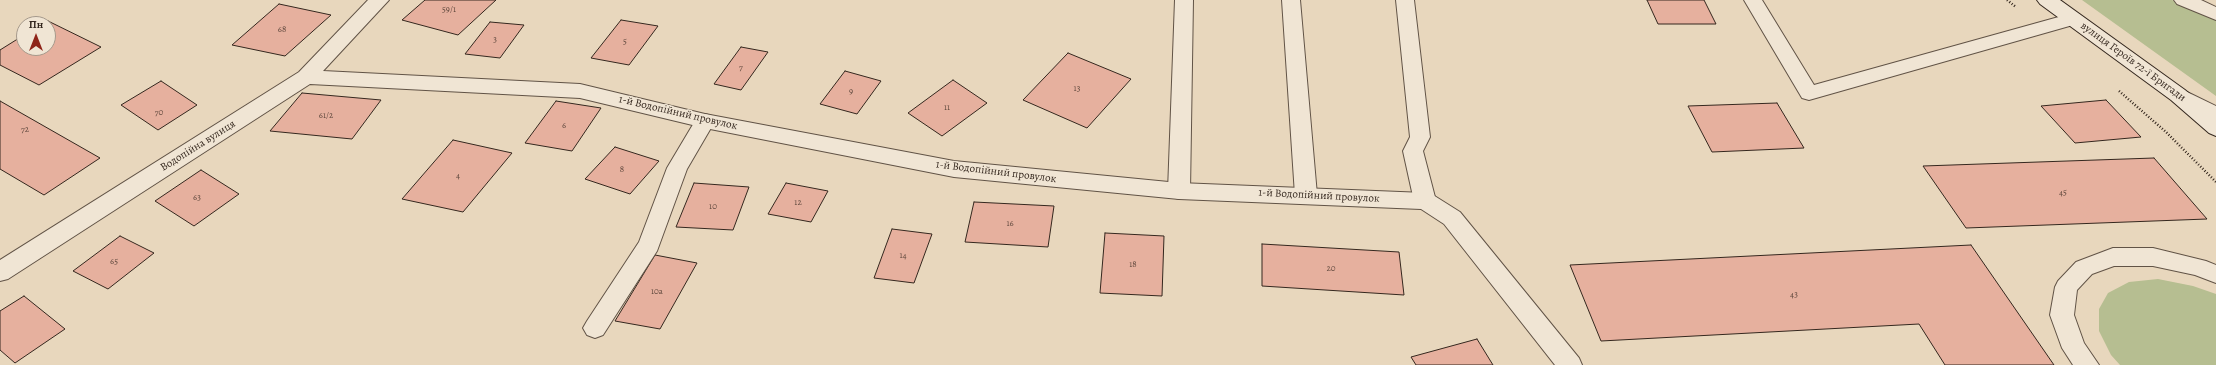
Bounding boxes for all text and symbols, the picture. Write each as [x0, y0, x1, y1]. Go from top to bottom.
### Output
house number: 59/1 [442, 5, 456, 15]
north arrow [16, 16, 56, 56]
text: Пн [29, 17, 43, 32]
street label: вулиця Героїв 72-ї Бригади [2078, 19, 2188, 105]
house number: 68 [278, 25, 286, 35]
house number: 3 [493, 35, 497, 45]
house number: 5 [623, 37, 627, 47]
house number: 7 [739, 63, 743, 73]
house number: 13 [1074, 84, 1080, 94]
house number: 9 [849, 87, 853, 97]
street label: 1-й Водопійний провулок [617, 93, 739, 133]
house number: 11 [944, 103, 950, 113]
house number: 70 [155, 108, 163, 118]
house number: 61/2 [319, 111, 333, 121]
street label: Водопійна вулиця [158, 118, 238, 174]
house number: 6 [562, 121, 566, 131]
house number: 72 [21, 125, 29, 135]
street label: 1-й Водопійний провулок [935, 158, 1057, 186]
house number: 8 [620, 165, 624, 175]
house number: 4 [456, 171, 460, 181]
street label: 1-й Водопійний провулок [1258, 186, 1380, 206]
house number: 45 [2059, 188, 2067, 198]
house number: 63 [193, 193, 201, 203]
house number: 12 [794, 198, 802, 208]
house number: 10 [709, 202, 717, 212]
house number: 16 [1006, 219, 1014, 229]
house number: 14 [899, 251, 907, 261]
house number: 65 [110, 257, 118, 267]
house number: 18 [1129, 260, 1137, 270]
house number: 20 [1326, 264, 1336, 274]
house number: 10а [651, 287, 663, 297]
house number: 43 [1790, 290, 1798, 300]

